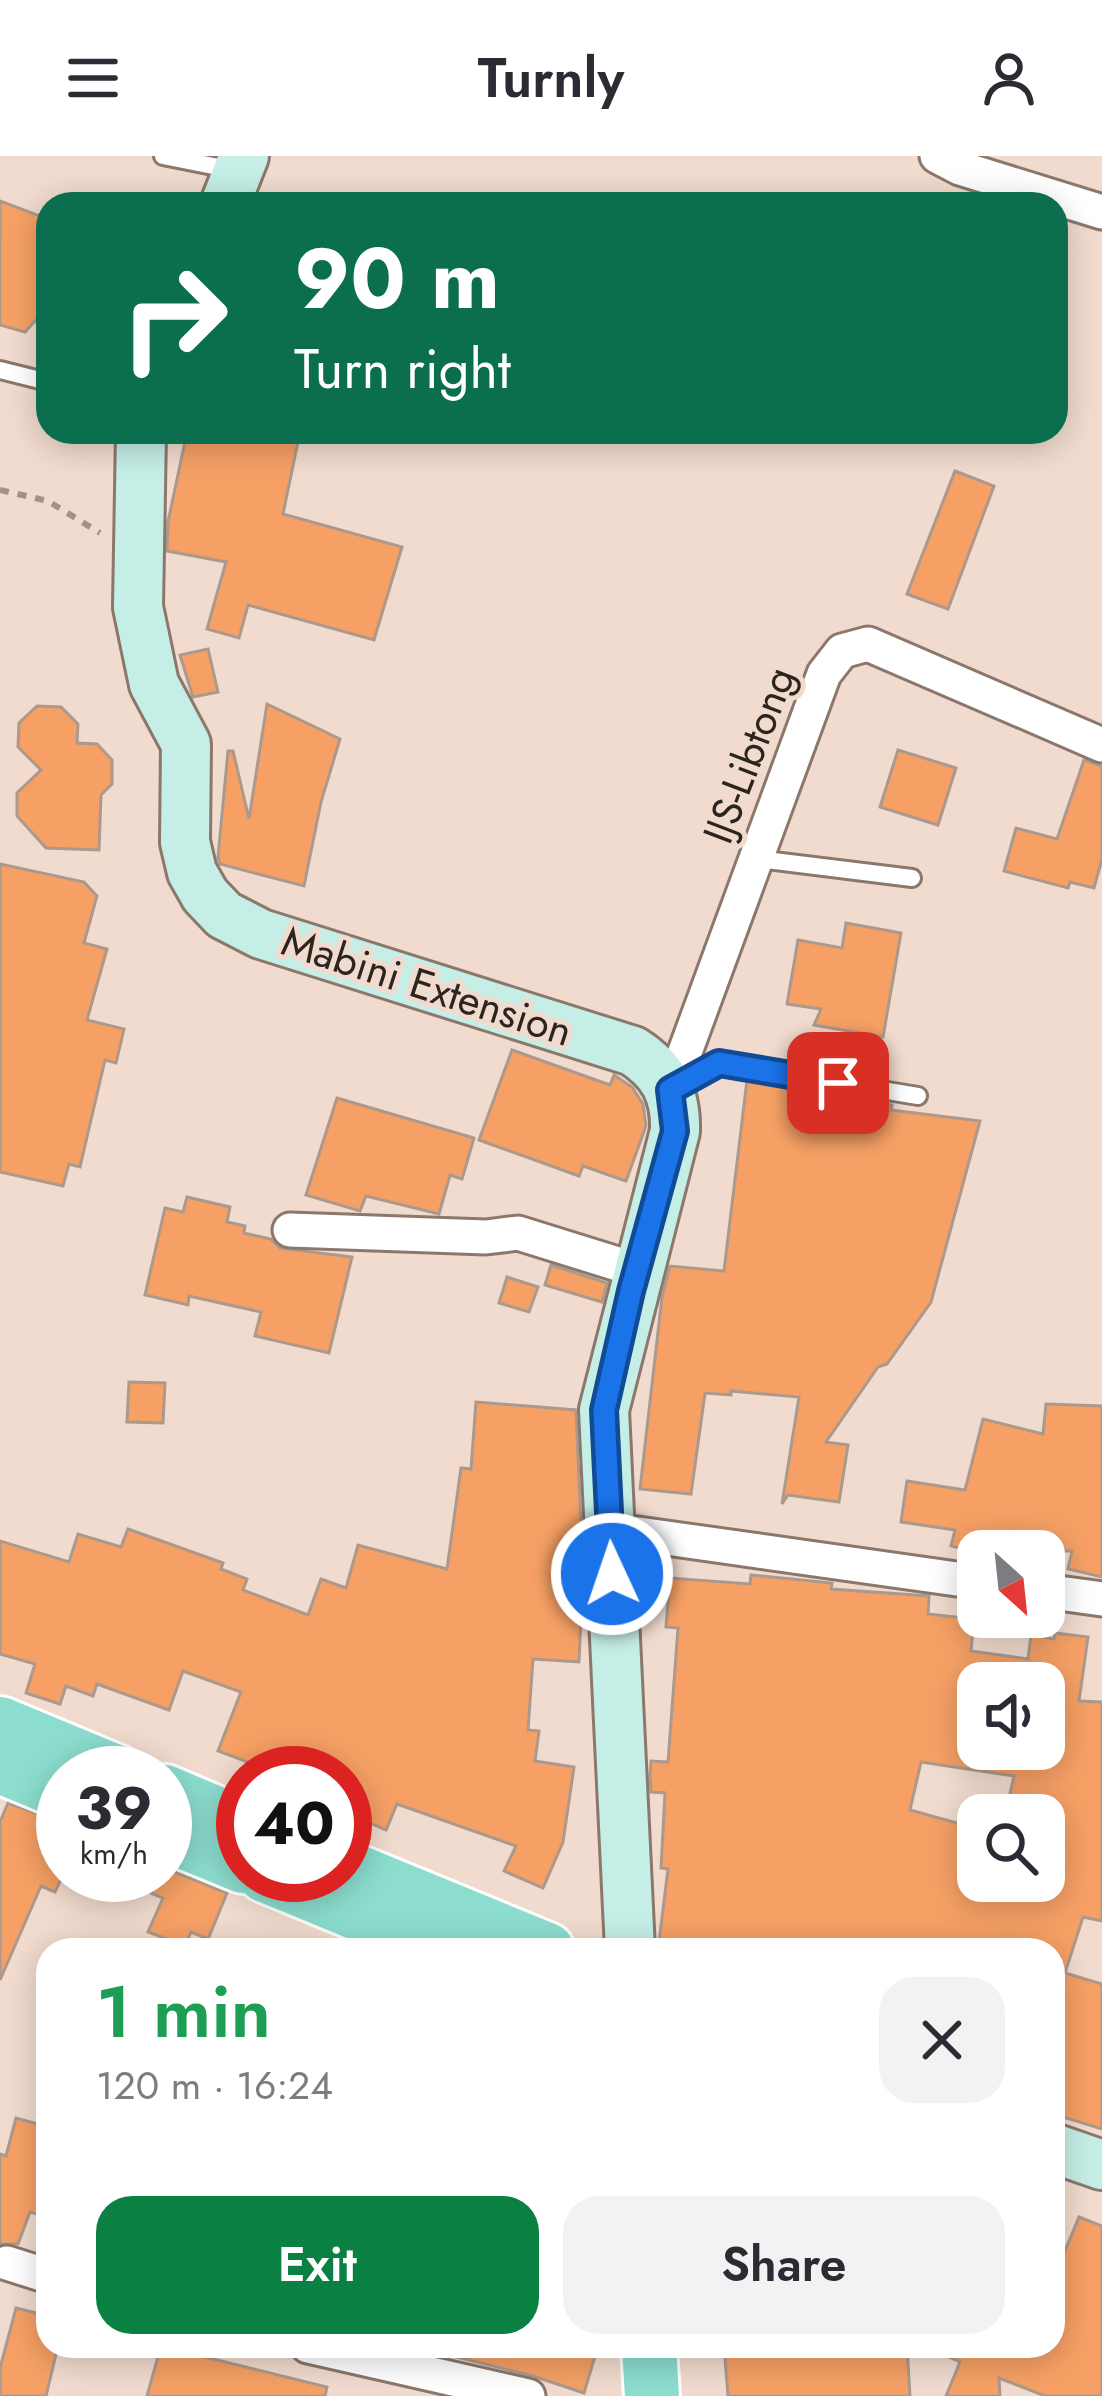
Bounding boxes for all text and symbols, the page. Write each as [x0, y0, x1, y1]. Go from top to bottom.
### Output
text: Turnly [478, 39, 624, 117]
icon: menu [60, 45, 126, 111]
icon: person [976, 45, 1042, 111]
text: 90 m [294, 218, 500, 340]
icon: right [96, 240, 252, 396]
text: Turn right [294, 330, 511, 408]
street label: IJS-Libtong [687, 658, 811, 852]
street label: Mabini Extension [274, 910, 580, 1062]
pin [787, 1032, 889, 1134]
icon: arrive [805, 1050, 871, 1116]
position arrow [549, 1511, 675, 1637]
north arrow [957, 1530, 1065, 1638]
map controls [957, 1530, 1065, 1902]
button: sound [957, 1662, 1065, 1770]
speed limit sign: 40 [216, 1746, 372, 1902]
text: 39 [75, 1765, 153, 1852]
button: search [957, 1794, 1065, 1902]
text: km/h [80, 1832, 148, 1875]
text: 1 min [96, 1960, 271, 2064]
button: close [879, 1977, 1005, 2103]
text: 120 m · 16:24 [96, 2057, 333, 2114]
button: Exit [96, 2196, 539, 2334]
button: Share [563, 2196, 1005, 2334]

